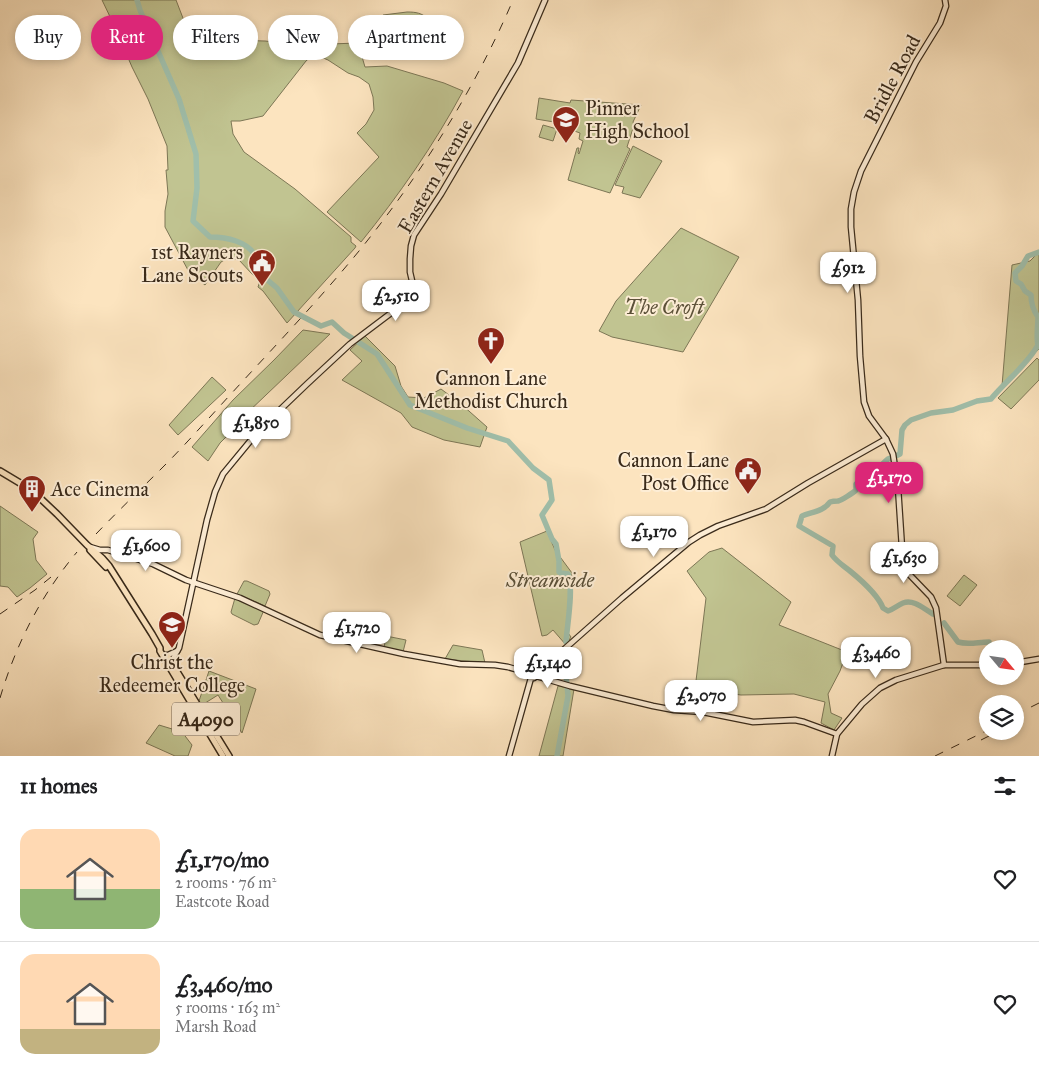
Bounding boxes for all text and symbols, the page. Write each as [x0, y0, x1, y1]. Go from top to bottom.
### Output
chip: Buy [15, 15, 81, 60]
chip: Rent [91, 15, 163, 60]
chip: Filters [173, 15, 258, 60]
chip: New [268, 15, 338, 60]
chip: Apartment [348, 15, 464, 60]
street label: Bridle Road [859, 31, 925, 127]
place label: Pinner High School [585, 96, 690, 144]
school or university icon: Pinner High School [551, 105, 581, 144]
street label: Eastern Avenue [393, 115, 477, 237]
place label: 1st Rayners Lane Scouts [141, 240, 243, 287]
public building icon: 1st Rayners Lane Scouts [247, 248, 277, 287]
pin: £912 [818, 252, 878, 294]
text: £912 [831, 258, 865, 277]
pin: £2,510 [355, 280, 437, 322]
text: £2,510 [373, 286, 419, 305]
park label: The Croft [624, 295, 705, 319]
church icon: Cannon Lane Methodist Church [476, 326, 506, 365]
place label: Cannon Lane Methodist Church [414, 366, 568, 413]
pin: £1,850 [215, 406, 297, 449]
text: £1,850 [233, 413, 279, 432]
place label: Cannon Lane Post Office [618, 448, 729, 495]
public building icon: Cannon Lane Post Office [733, 456, 763, 495]
pin: £1,170 [848, 462, 930, 504]
text: £1,170 [866, 468, 912, 487]
building icon: Ace Cinema [17, 474, 47, 513]
place label: Ace Cinema [50, 477, 150, 501]
pin: £1,170 [613, 516, 695, 558]
text: £1,170 [631, 522, 677, 541]
pin: £1,600 [105, 530, 187, 572]
text: £1,600 [122, 536, 170, 555]
pin: £1,630 [863, 542, 945, 584]
text: £1,630 [881, 548, 927, 567]
park label: Streamside [505, 568, 595, 592]
school or university icon: Christ the Redeemer College [157, 610, 187, 649]
pin: £1,720 [316, 612, 398, 654]
text: £1,720 [334, 618, 380, 637]
pin: £3,460 [835, 636, 917, 679]
north arrow [979, 640, 1024, 685]
map controls [979, 640, 1024, 740]
text: £3,460 [852, 643, 900, 662]
pin: £1,140 [507, 646, 589, 689]
place label: Christ the Redeemer College [99, 650, 245, 698]
text: £1,140 [525, 653, 571, 672]
pin: £2,070 [660, 680, 742, 722]
text: £2,070 [676, 686, 726, 705]
button: layers [979, 695, 1024, 740]
road number: A4090 [172, 702, 240, 736]
icon: filters [991, 772, 1019, 800]
text: 11 homes [20, 773, 97, 799]
text: £1,170/mo [175, 847, 269, 873]
icon: home [60, 849, 120, 909]
icon: heart [991, 865, 1019, 893]
text: 2 rooms · 76 m² [175, 873, 276, 892]
text: Eastcote Road [175, 892, 270, 911]
text: £3,460/mo [175, 972, 272, 998]
icon: home [60, 974, 120, 1034]
icon: heart [991, 990, 1019, 1018]
text: 5 rooms · 163 m² [175, 998, 280, 1017]
text: Marsh Road [175, 1017, 257, 1036]

